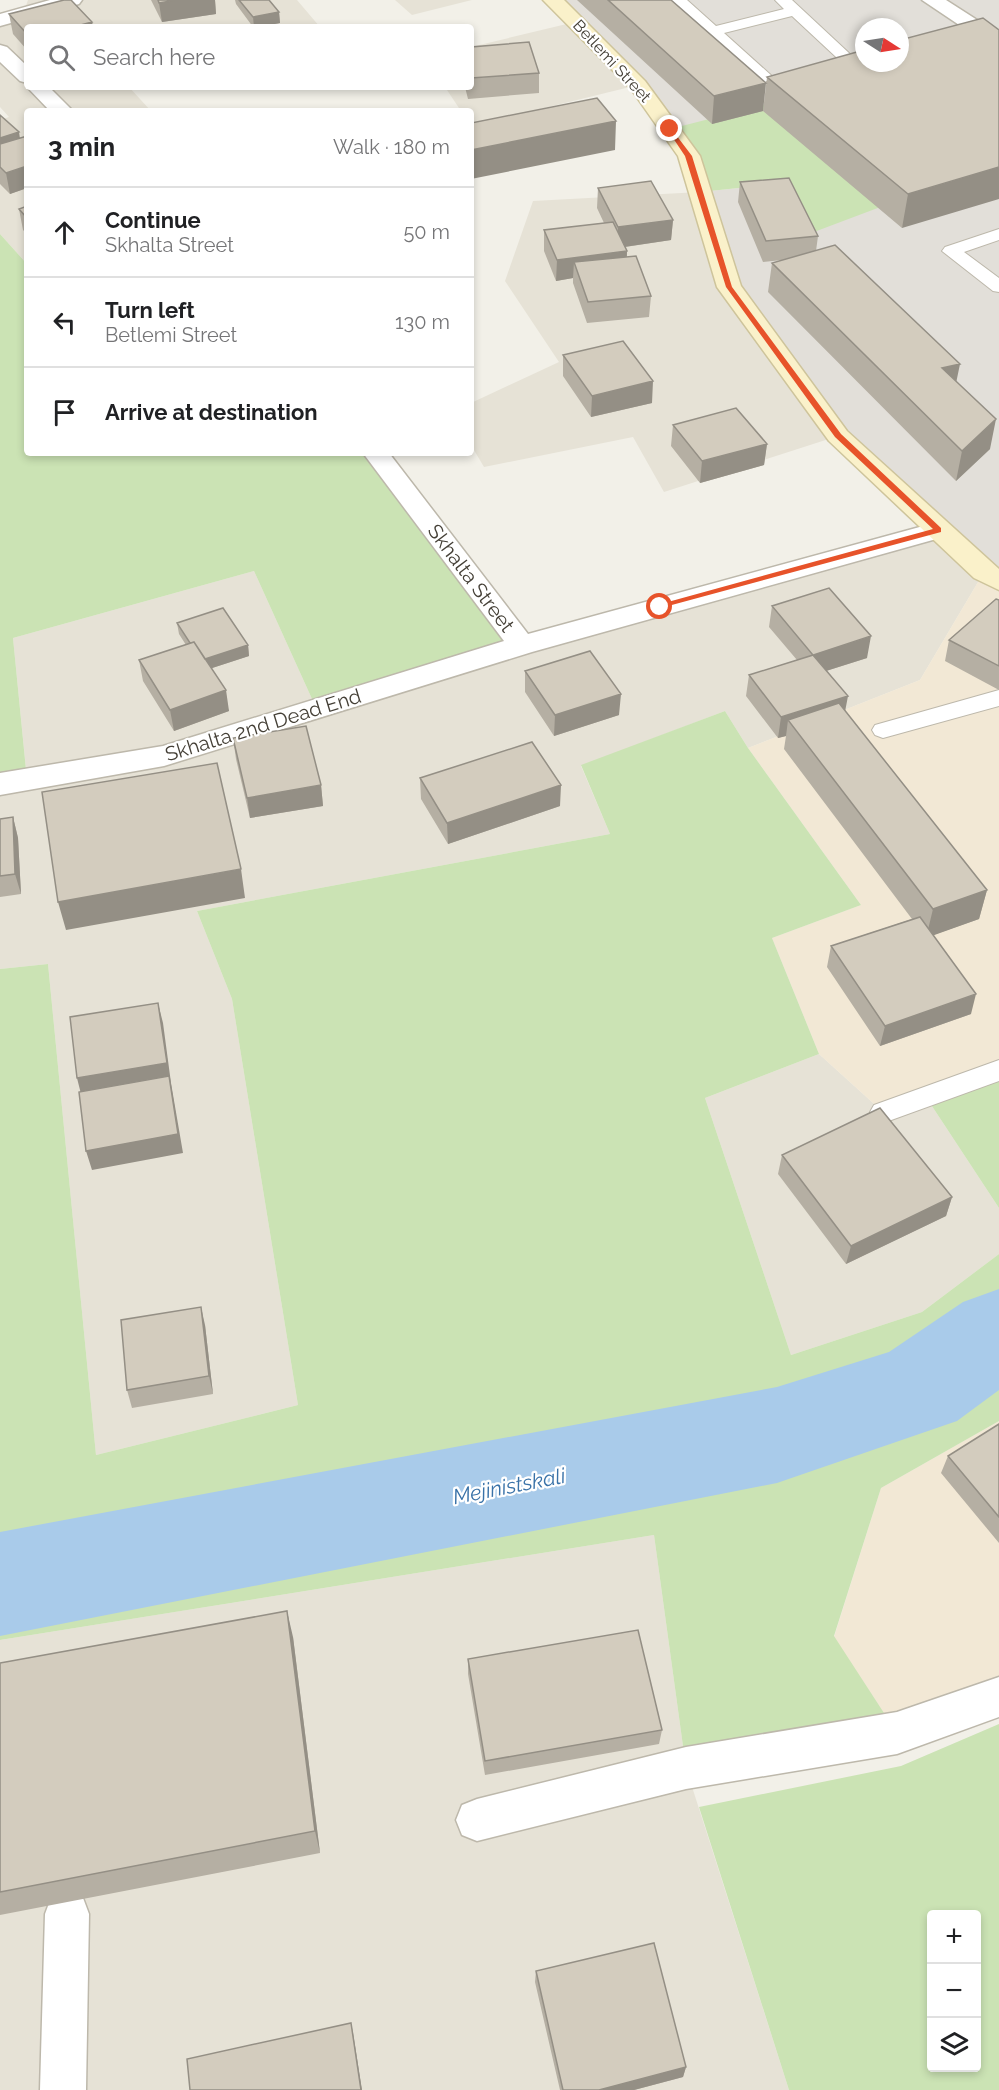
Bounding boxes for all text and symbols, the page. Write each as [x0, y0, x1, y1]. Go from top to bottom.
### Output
street label: Betlemi Street [569, 16, 655, 107]
north arrow [855, 18, 909, 72]
search box [24, 24, 474, 90]
icon: search [45, 41, 78, 74]
text: Search here [93, 44, 215, 70]
route end [656, 115, 682, 141]
text: 3 min [48, 132, 115, 162]
text: Walk · 180 m [333, 135, 450, 159]
text: Continue [105, 207, 201, 233]
icon: ahead [48, 216, 81, 249]
text: 50 m [403, 220, 450, 244]
text: Skhalta Street [105, 233, 234, 257]
text: Turn left [105, 297, 195, 323]
icon: left [48, 306, 81, 339]
text: 130 m [395, 310, 450, 334]
text: Betlemi Street [105, 323, 237, 347]
icon: arrive [48, 396, 81, 429]
text: Arrive at destination [105, 399, 318, 425]
street label: Skhalta Street [423, 519, 520, 637]
route start [646, 593, 672, 619]
street label: Skhalta 2nd Dead End [162, 684, 364, 766]
water label: Mejinistskali [451, 1463, 568, 1509]
map controls [927, 1910, 981, 2072]
button: + [927, 1910, 981, 1964]
button: − [927, 1964, 981, 2018]
button: layers [927, 2018, 981, 2072]

